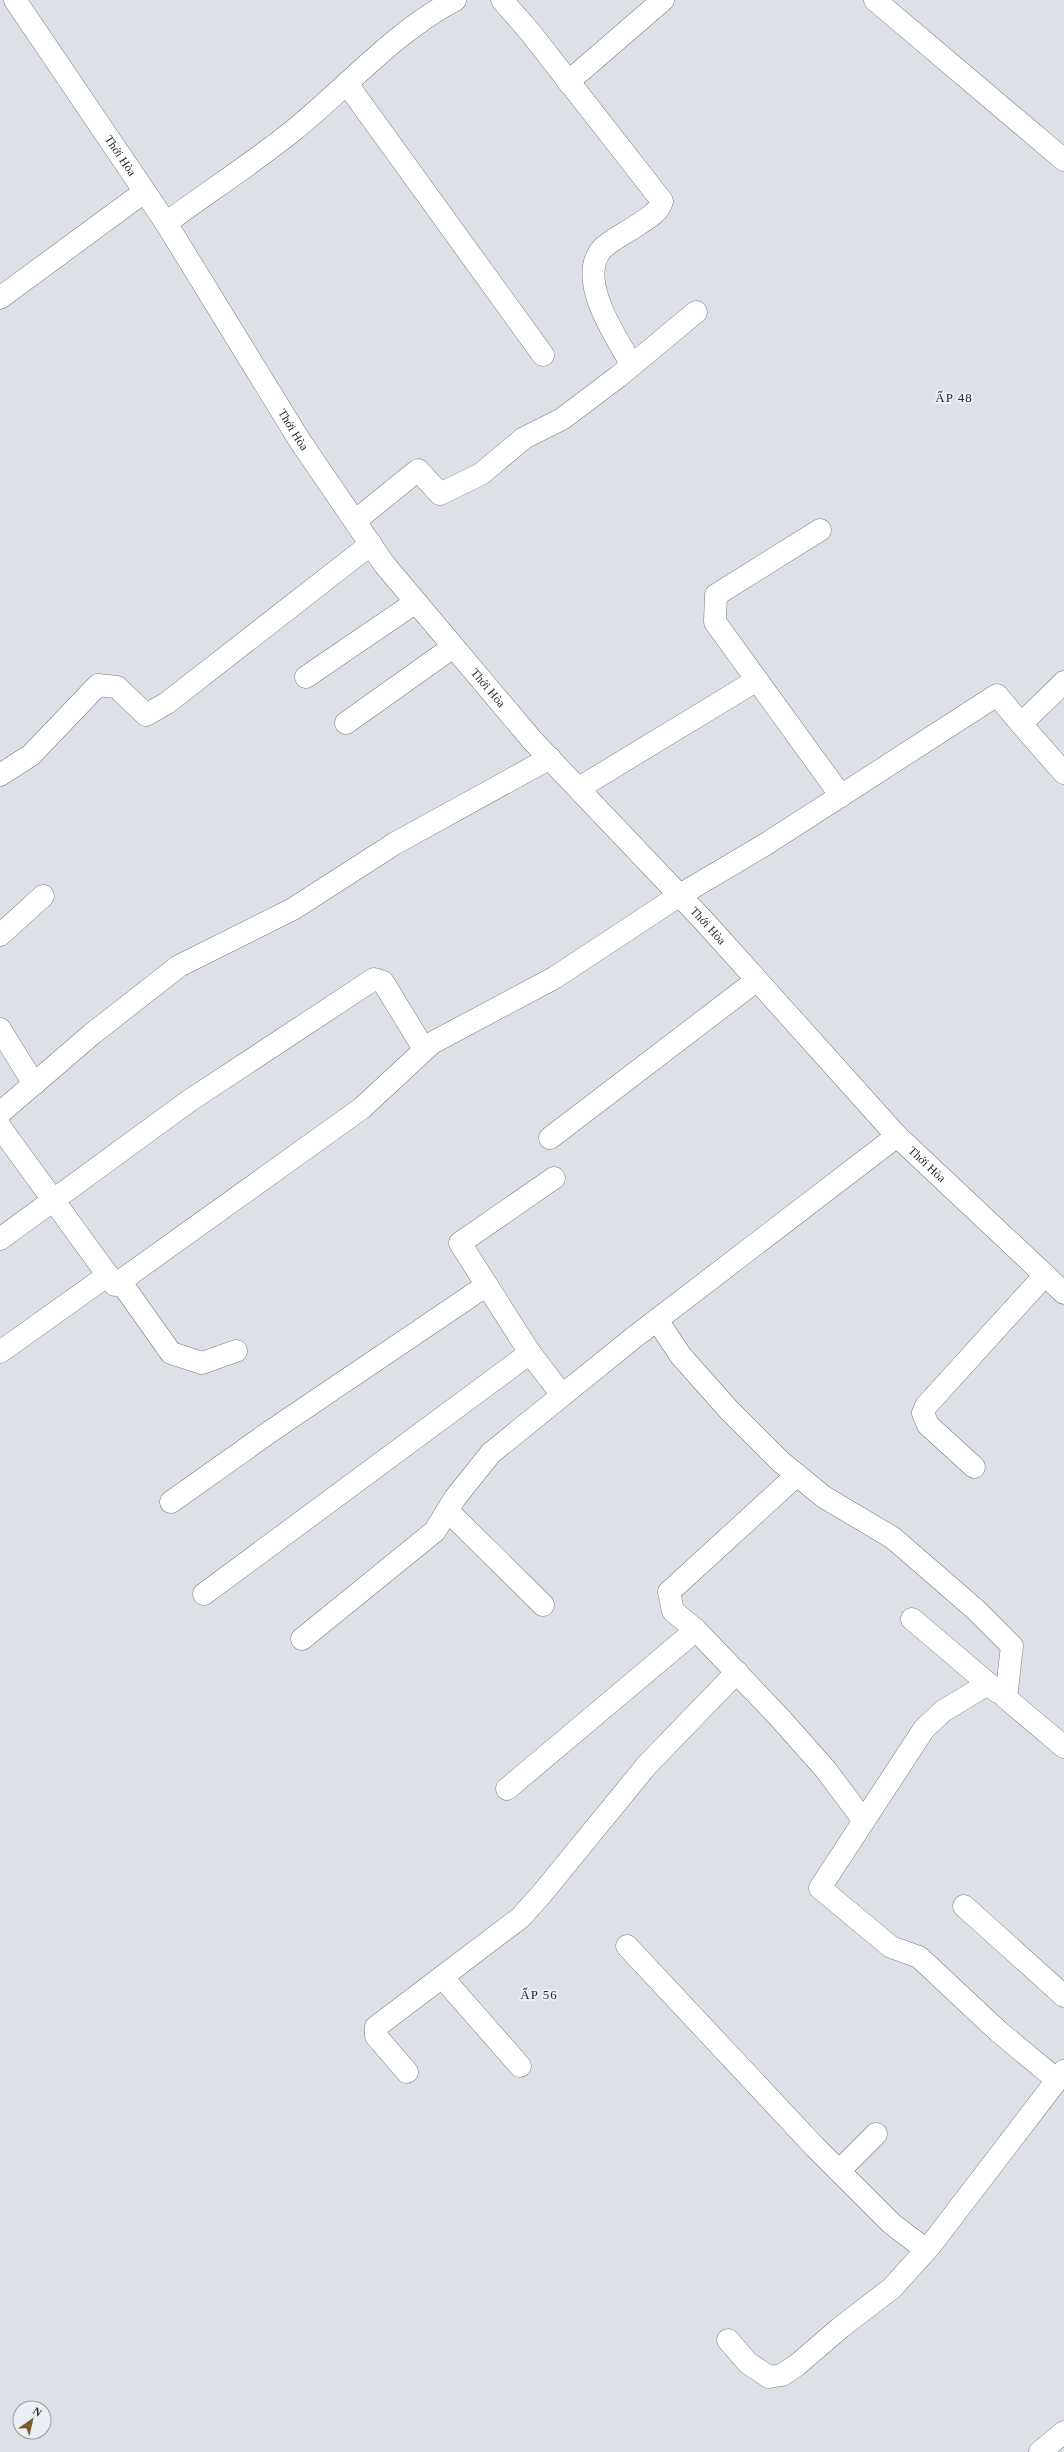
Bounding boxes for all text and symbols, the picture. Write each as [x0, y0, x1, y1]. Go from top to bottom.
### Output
street label: Thới Hòa [102, 133, 139, 179]
district label: ẤP 48 [935, 390, 973, 405]
street label: Thới Hòa [275, 406, 312, 454]
street label: Thới Hòa [468, 666, 509, 711]
street label: Thới Hòa [687, 904, 729, 948]
street label: Thới Hòa [906, 1143, 949, 1186]
district label: ẤP 56 [520, 1987, 558, 2002]
north arrow [12, 2400, 52, 2440]
text: N [31, 2405, 44, 2419]

